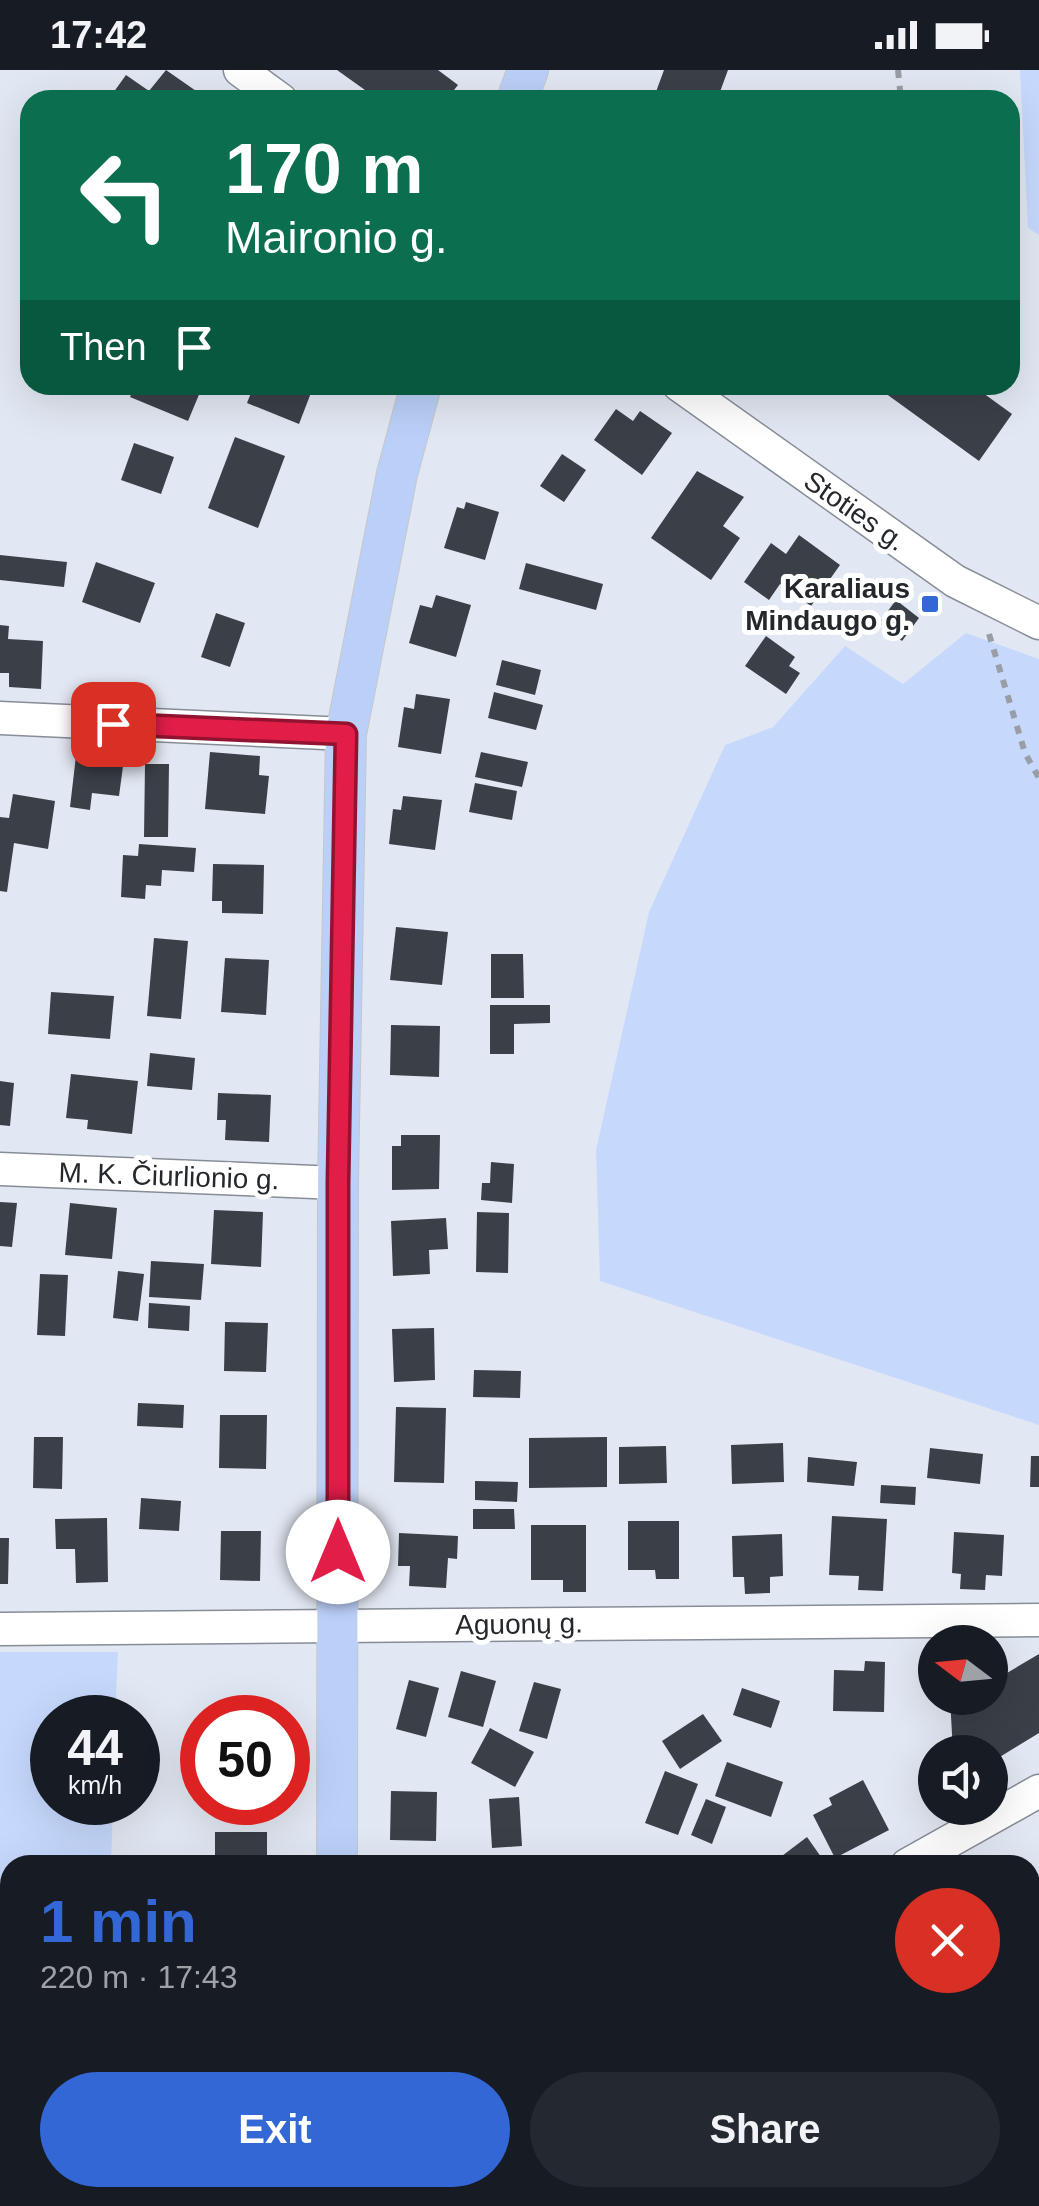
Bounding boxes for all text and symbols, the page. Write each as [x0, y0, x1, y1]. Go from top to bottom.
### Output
text: 17:42 [50, 14, 147, 56]
icon: left [60, 130, 190, 260]
text: 170 m [225, 130, 423, 208]
text: Maironio g. [225, 212, 448, 263]
icon: arrive [167, 320, 222, 375]
text: Then [60, 326, 147, 368]
street label: Stoties g. [798, 465, 912, 557]
place label: Karaliaus Mindaugo g. [745, 573, 910, 636]
marker: Karaliaus Mindaugo g. [919, 593, 941, 615]
pin [71, 682, 156, 767]
icon: arrive [86, 697, 141, 752]
street label: M. K. Čiurlionio g. [58, 1157, 280, 1195]
position arrow [286, 1500, 390, 1604]
street label: Aguonų g. [455, 1607, 583, 1641]
north arrow [918, 1625, 1008, 1715]
map controls [918, 1625, 1008, 1825]
speed limit sign: 50 [180, 1695, 310, 1825]
text: 44 [67, 1720, 123, 1776]
button: sound [918, 1735, 1008, 1825]
text: km/h [68, 1771, 122, 1799]
text: 1 min [40, 1888, 197, 1955]
button: close [895, 1888, 1000, 1993]
text: 220 m · 17:43 [40, 1959, 237, 1995]
button: Exit [40, 2072, 510, 2187]
button: Share [530, 2072, 1000, 2187]

